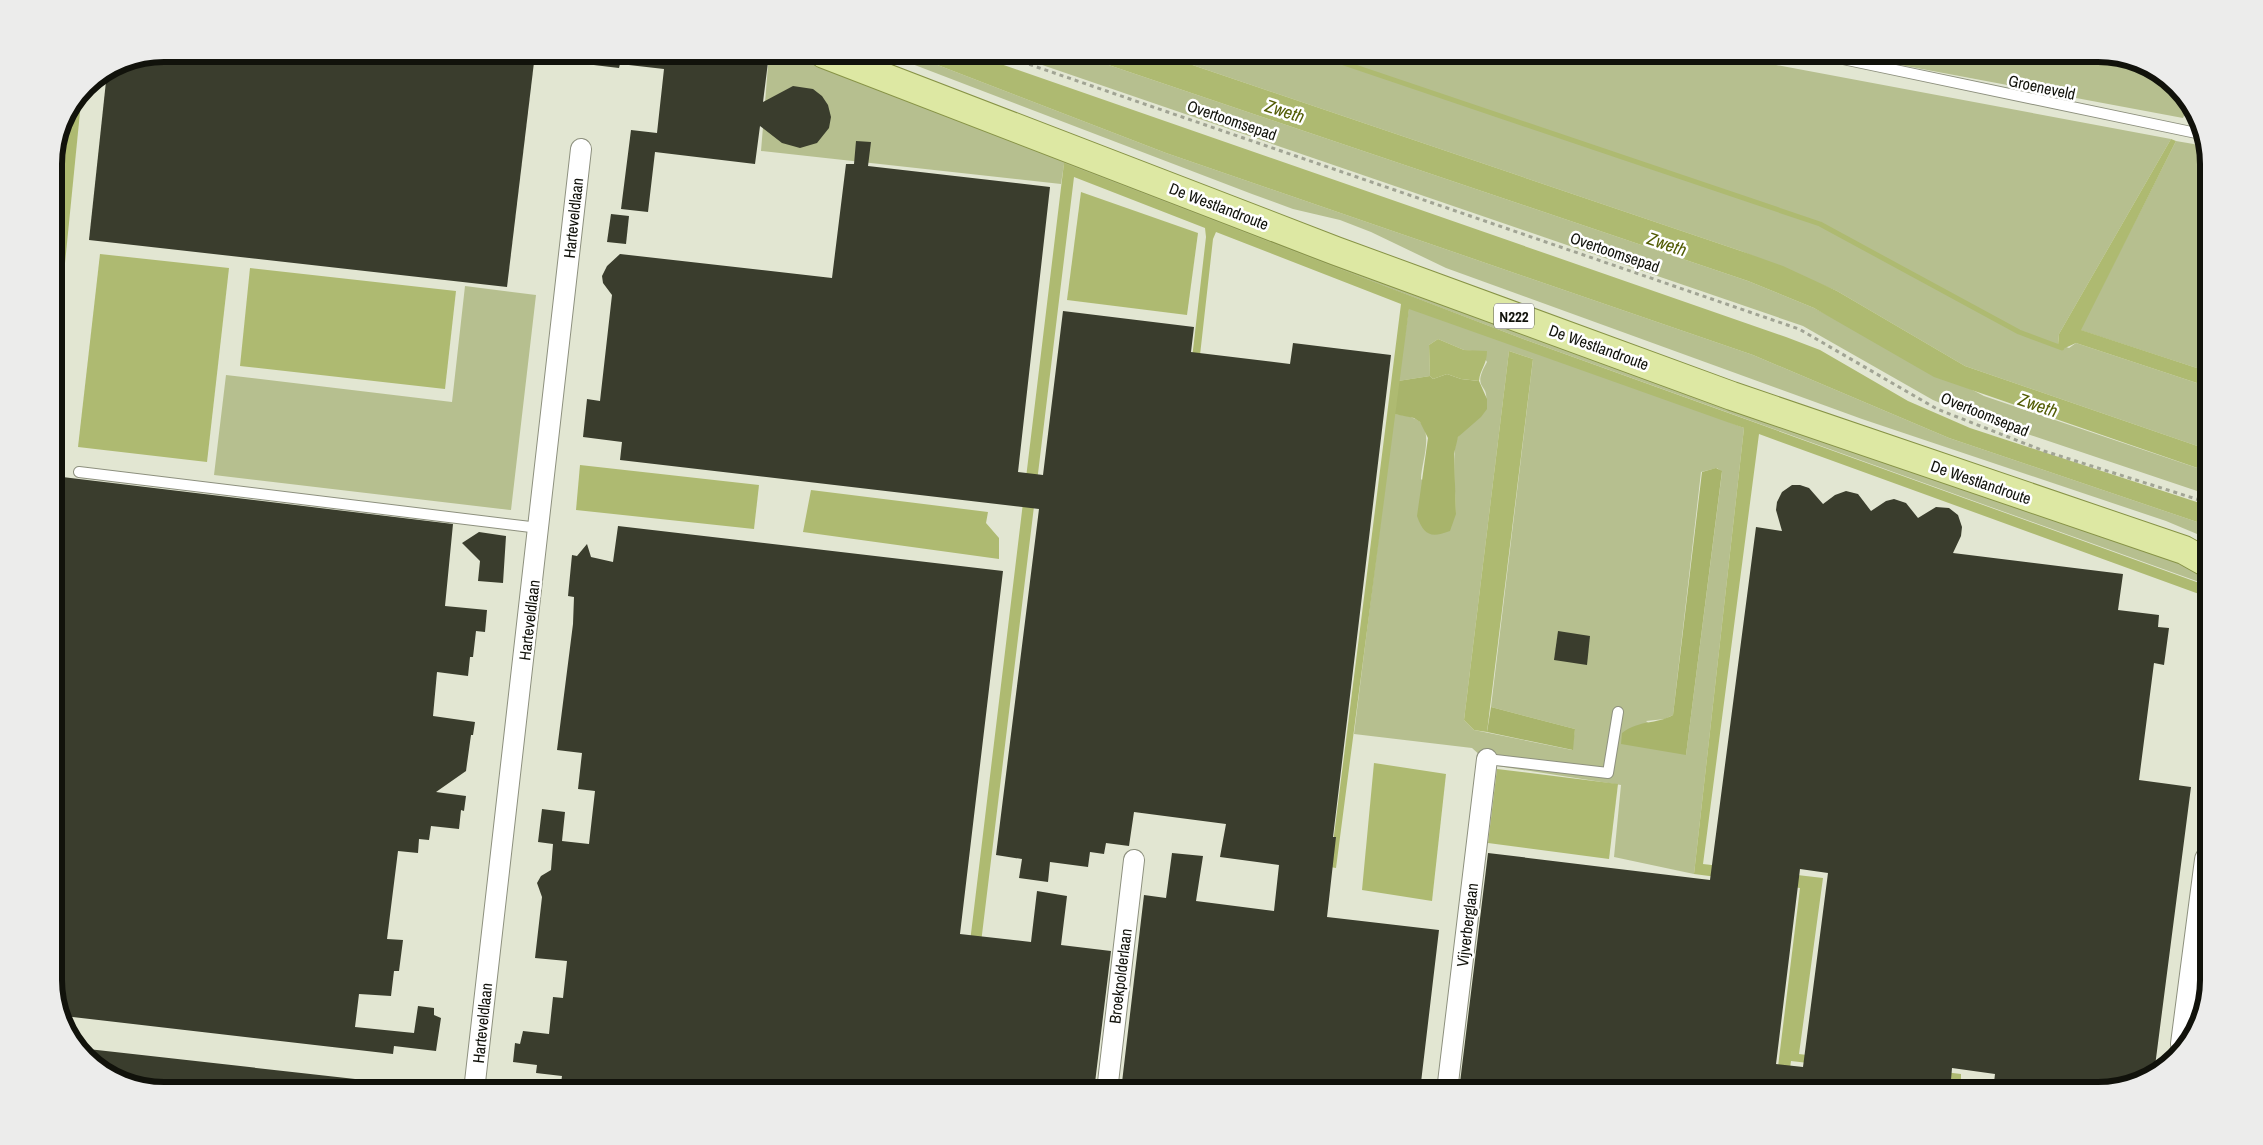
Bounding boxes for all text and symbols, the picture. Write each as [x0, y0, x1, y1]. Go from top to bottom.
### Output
street label: Groeneveld [2007, 69, 2077, 105]
water label: Zweth [1261, 93, 1308, 129]
street label: Overtoomsepad [1184, 94, 1280, 146]
street label: Harteveldlaan [558, 177, 588, 259]
street label: De Westlandroute [1166, 177, 1272, 235]
water label: Zweth [1643, 225, 1690, 262]
street label: Overtoomsepad [1567, 226, 1663, 278]
road number: N222 [1494, 304, 1534, 328]
street label: De Westlandroute [1546, 319, 1652, 375]
street label: Overtoomsepad [1938, 386, 2032, 442]
water label: Zweth [2014, 386, 2061, 423]
street label: De Westlandroute [1928, 455, 2034, 509]
street label: Harteveldlaan [513, 578, 545, 662]
street label: Vijverberglaan [1451, 882, 1483, 968]
street label: Broekpolderlaan [1103, 927, 1137, 1025]
street label: Harteveldlaan [467, 982, 497, 1064]

